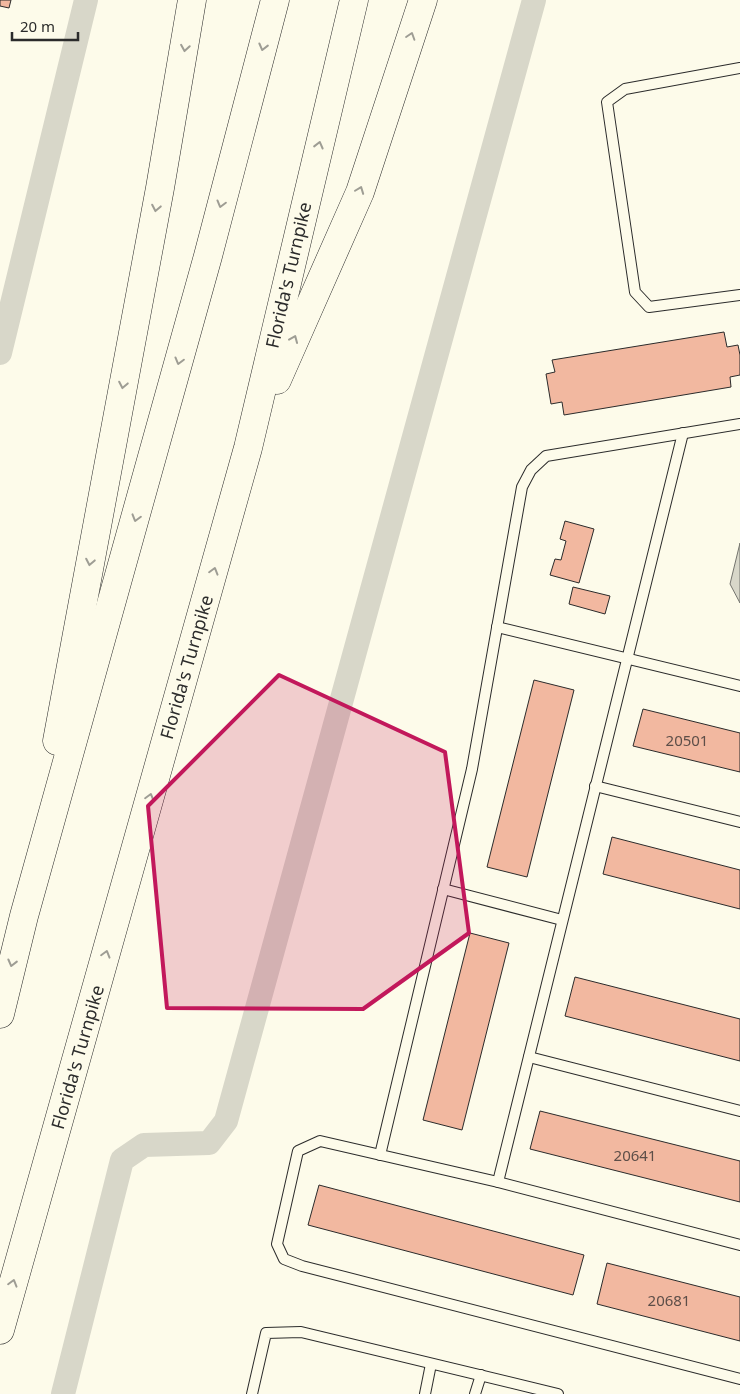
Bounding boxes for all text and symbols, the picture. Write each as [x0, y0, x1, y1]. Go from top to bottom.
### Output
scale bar [12, 10, 79, 42]
text: 20 m [20, 16, 55, 36]
one-way arrow [405, 32, 415, 41]
one-way arrow [258, 43, 269, 52]
one-way arrow [180, 45, 191, 53]
one-way arrow [313, 141, 324, 150]
one-way arrow [354, 187, 364, 195]
one-way arrow [217, 200, 227, 208]
street label: Florida's Turnpike [260, 200, 316, 350]
one-way arrow [151, 204, 162, 212]
one-way arrow [287, 335, 298, 344]
one-way arrow [174, 357, 184, 365]
one-way arrow [118, 381, 128, 389]
one-way arrow [131, 513, 141, 521]
one-way arrow [85, 558, 95, 566]
one-way arrow [208, 567, 218, 575]
street label: Florida's Turnpike [154, 592, 218, 742]
house number: 20501 [666, 730, 708, 750]
one-way arrow [144, 793, 155, 801]
one-way arrow [101, 950, 111, 958]
one-way arrow [8, 958, 18, 966]
street label: Florida's Turnpike [45, 982, 109, 1132]
house number: 20641 [614, 1145, 656, 1165]
one-way arrow [8, 1280, 18, 1288]
house number: 20681 [648, 1290, 690, 1310]

